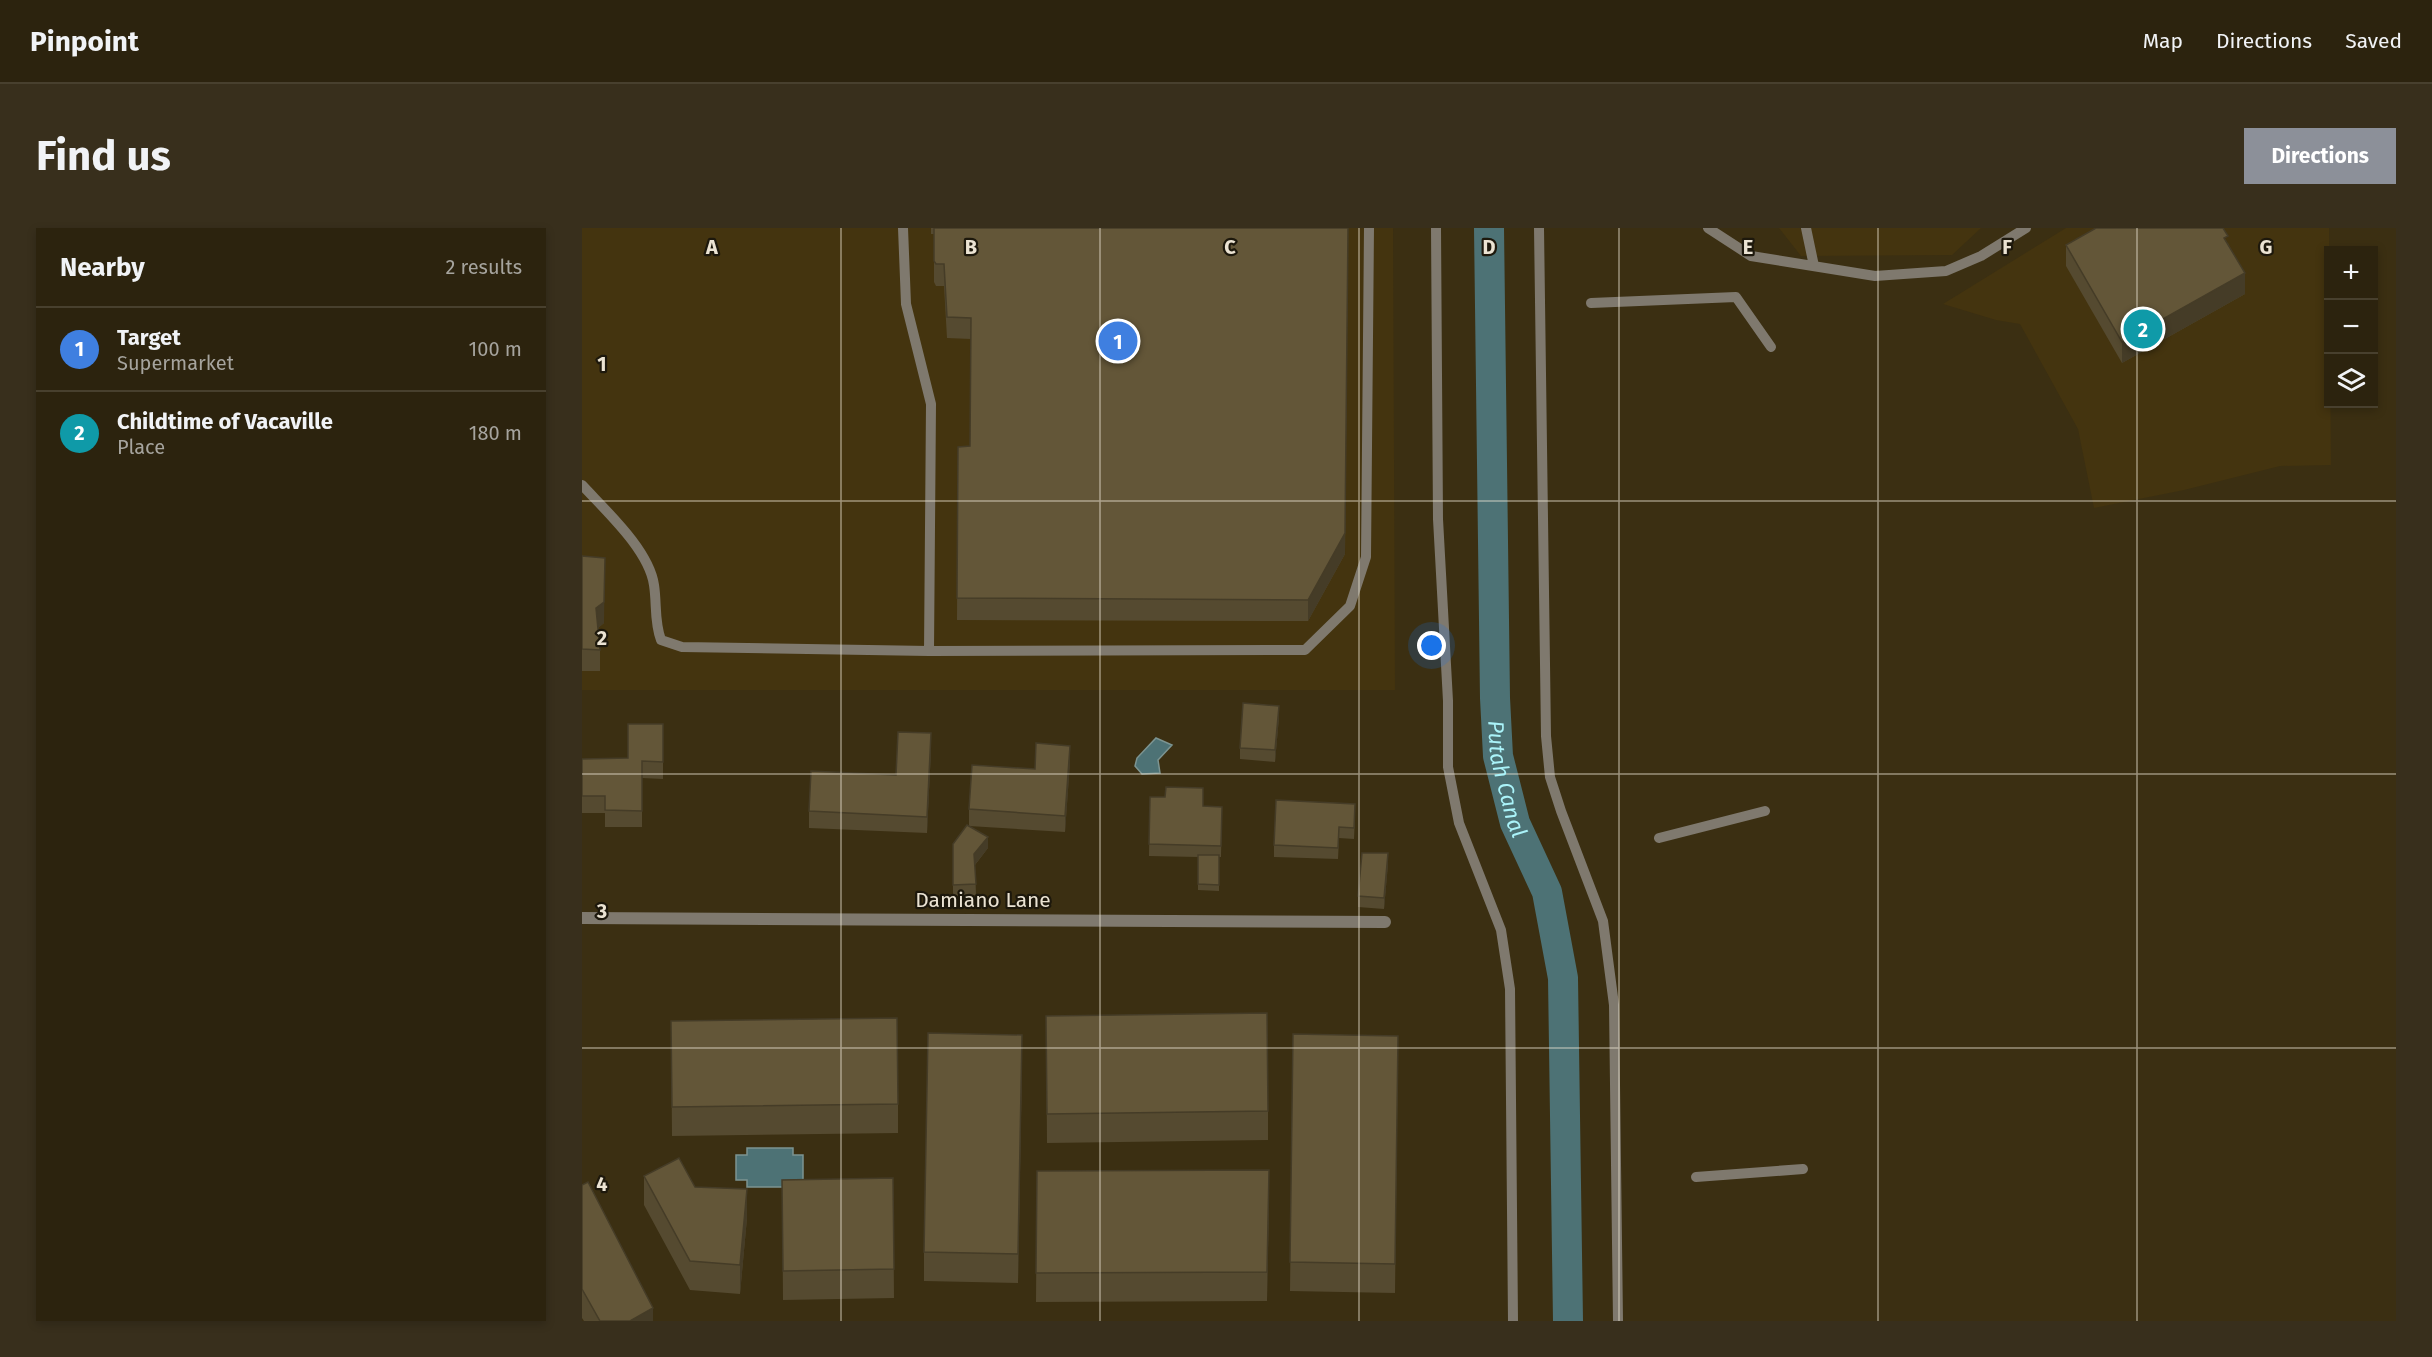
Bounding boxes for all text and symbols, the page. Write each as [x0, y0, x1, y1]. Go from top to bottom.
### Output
text: Pinpoint [30, 25, 139, 58]
text: Map [2143, 28, 2183, 54]
text: Directions [2216, 28, 2312, 54]
text: Saved [2345, 28, 2402, 54]
button: Directions [2244, 128, 2396, 184]
text: Find us [36, 131, 171, 181]
text: A [705, 235, 719, 259]
text: B [965, 235, 977, 259]
text: C [1224, 235, 1236, 259]
text: D [1482, 235, 1496, 259]
text: E [1743, 235, 1753, 259]
text: F [2002, 235, 2012, 259]
text: G [2260, 235, 2272, 259]
map controls [2324, 246, 2378, 408]
button: + [2324, 246, 2378, 300]
text: Nearby [60, 252, 145, 283]
text: 2 results [445, 255, 522, 279]
button: − [2324, 300, 2378, 354]
pin: 2 [2124, 306, 2162, 352]
pin: 1 [1098, 318, 1138, 364]
text: Target [117, 324, 181, 351]
text: 1 [75, 337, 84, 361]
text: 100 m [469, 337, 522, 361]
text: Supermarket [117, 351, 234, 375]
text: 1 [597, 352, 607, 376]
button: layers [2324, 354, 2378, 408]
text: Childtime of Vacaville [117, 408, 333, 435]
text: 2 [74, 421, 85, 445]
text: 180 m [469, 421, 522, 445]
text: Place [117, 435, 165, 459]
text: 2 [597, 626, 607, 650]
your location [1417, 631, 1446, 660]
water label: Putah Canal [1482, 720, 1533, 842]
street label: Damiano Lane [915, 887, 1051, 913]
text: 3 [596, 899, 607, 923]
text: 4 [596, 1172, 608, 1196]

